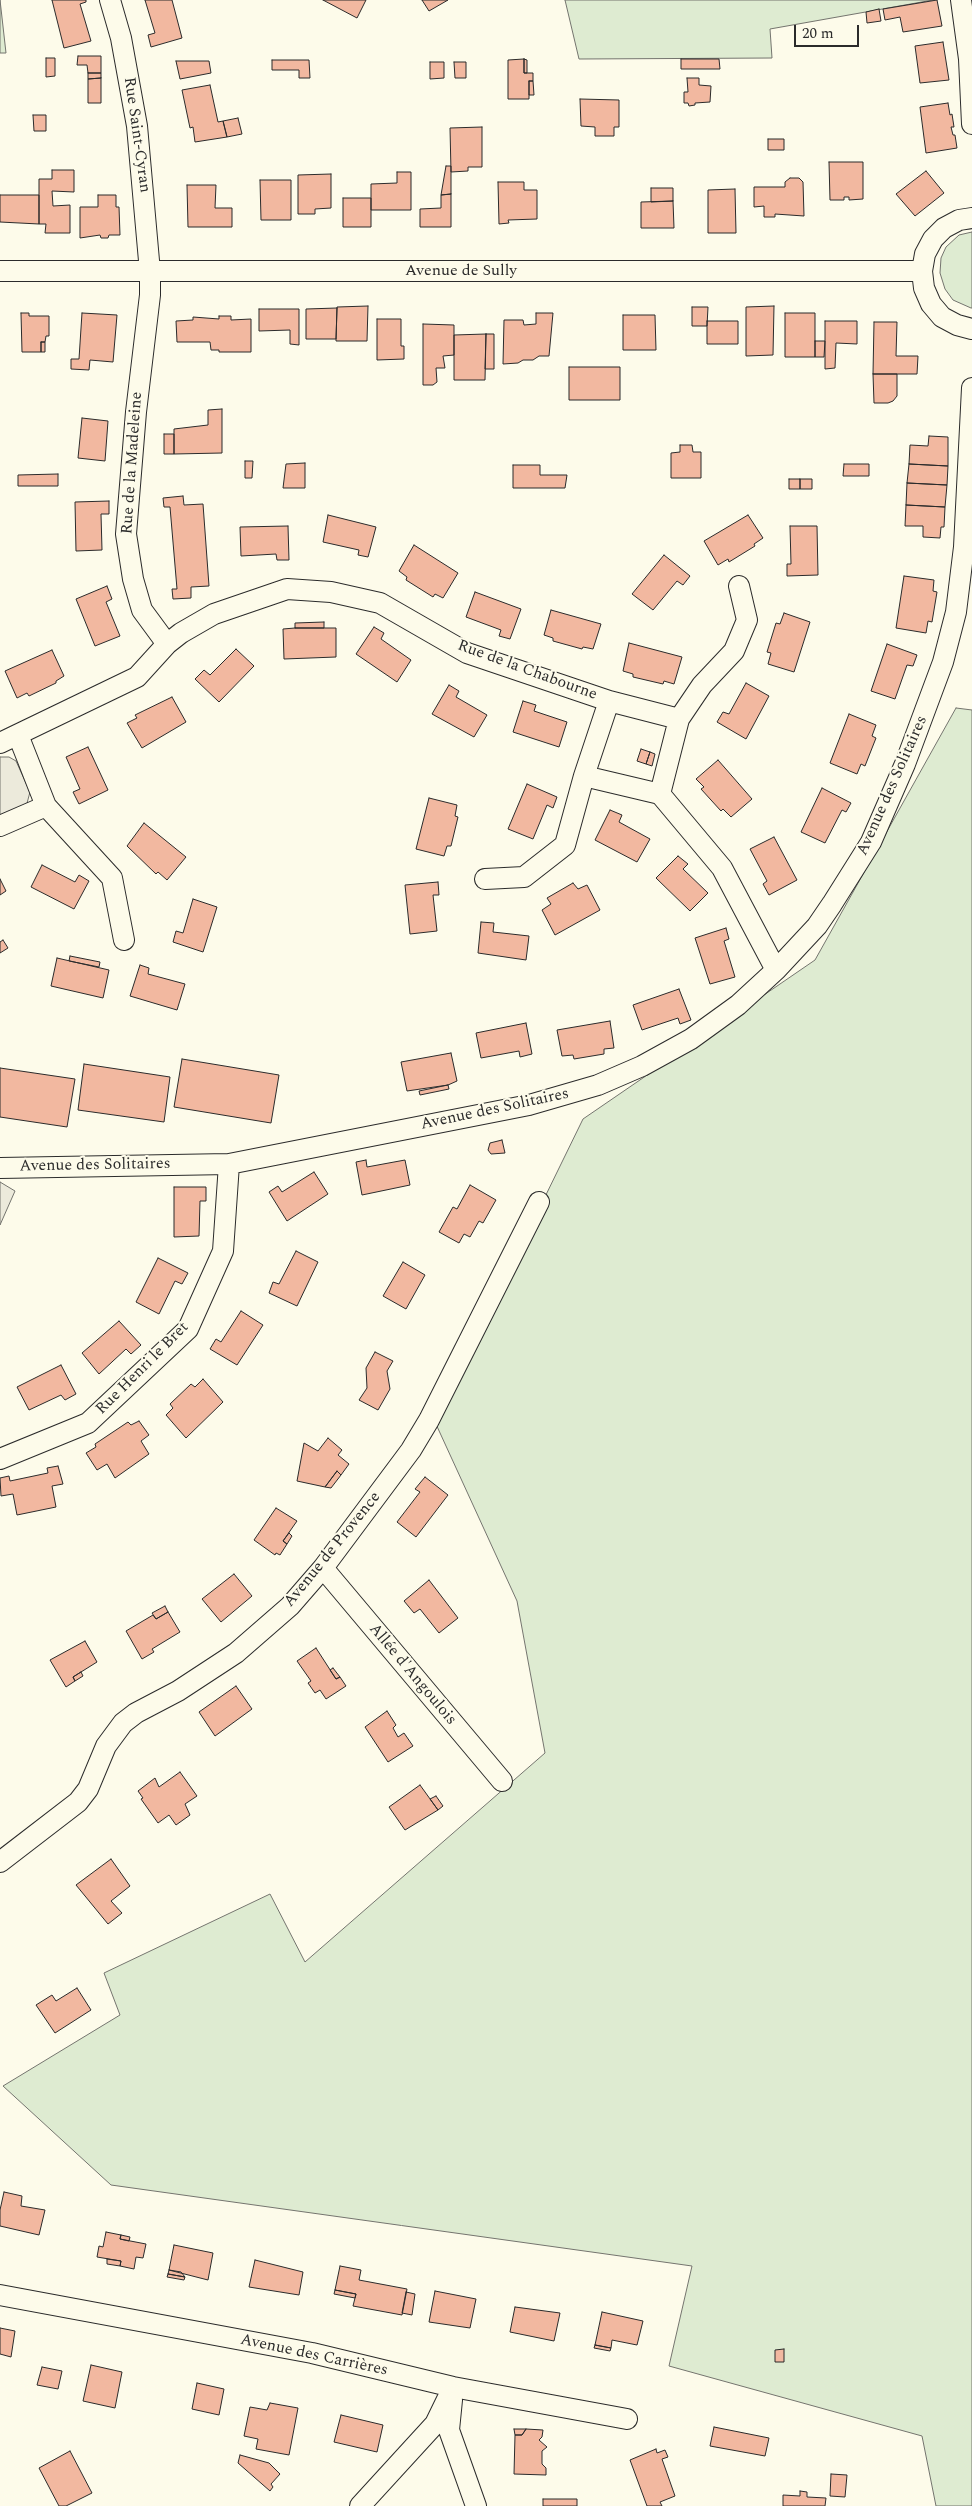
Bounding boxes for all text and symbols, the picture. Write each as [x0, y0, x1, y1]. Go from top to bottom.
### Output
scale bar [797, 15, 862, 47]
text: 20 m [802, 22, 834, 45]
street label: Rue Saint-Cyran [118, 76, 154, 194]
street label: Avenue de Sully [405, 262, 517, 282]
street label: Rue de la Madeleine [118, 391, 148, 535]
street label: Rue de la Chabourne [455, 637, 599, 705]
street label: Avenue des Solitaires [854, 713, 932, 859]
street label: Avenue des Solitaires [419, 1085, 571, 1135]
street label: Avenue des Solitaires [19, 1155, 171, 1177]
street label: Rue Henri le Bret [93, 1319, 193, 1419]
street label: Avenue de Provence [281, 1489, 385, 1611]
street label: Allée d'Angoulois [364, 1620, 460, 1730]
street label: Avenue des Carrières [238, 2331, 390, 2381]

